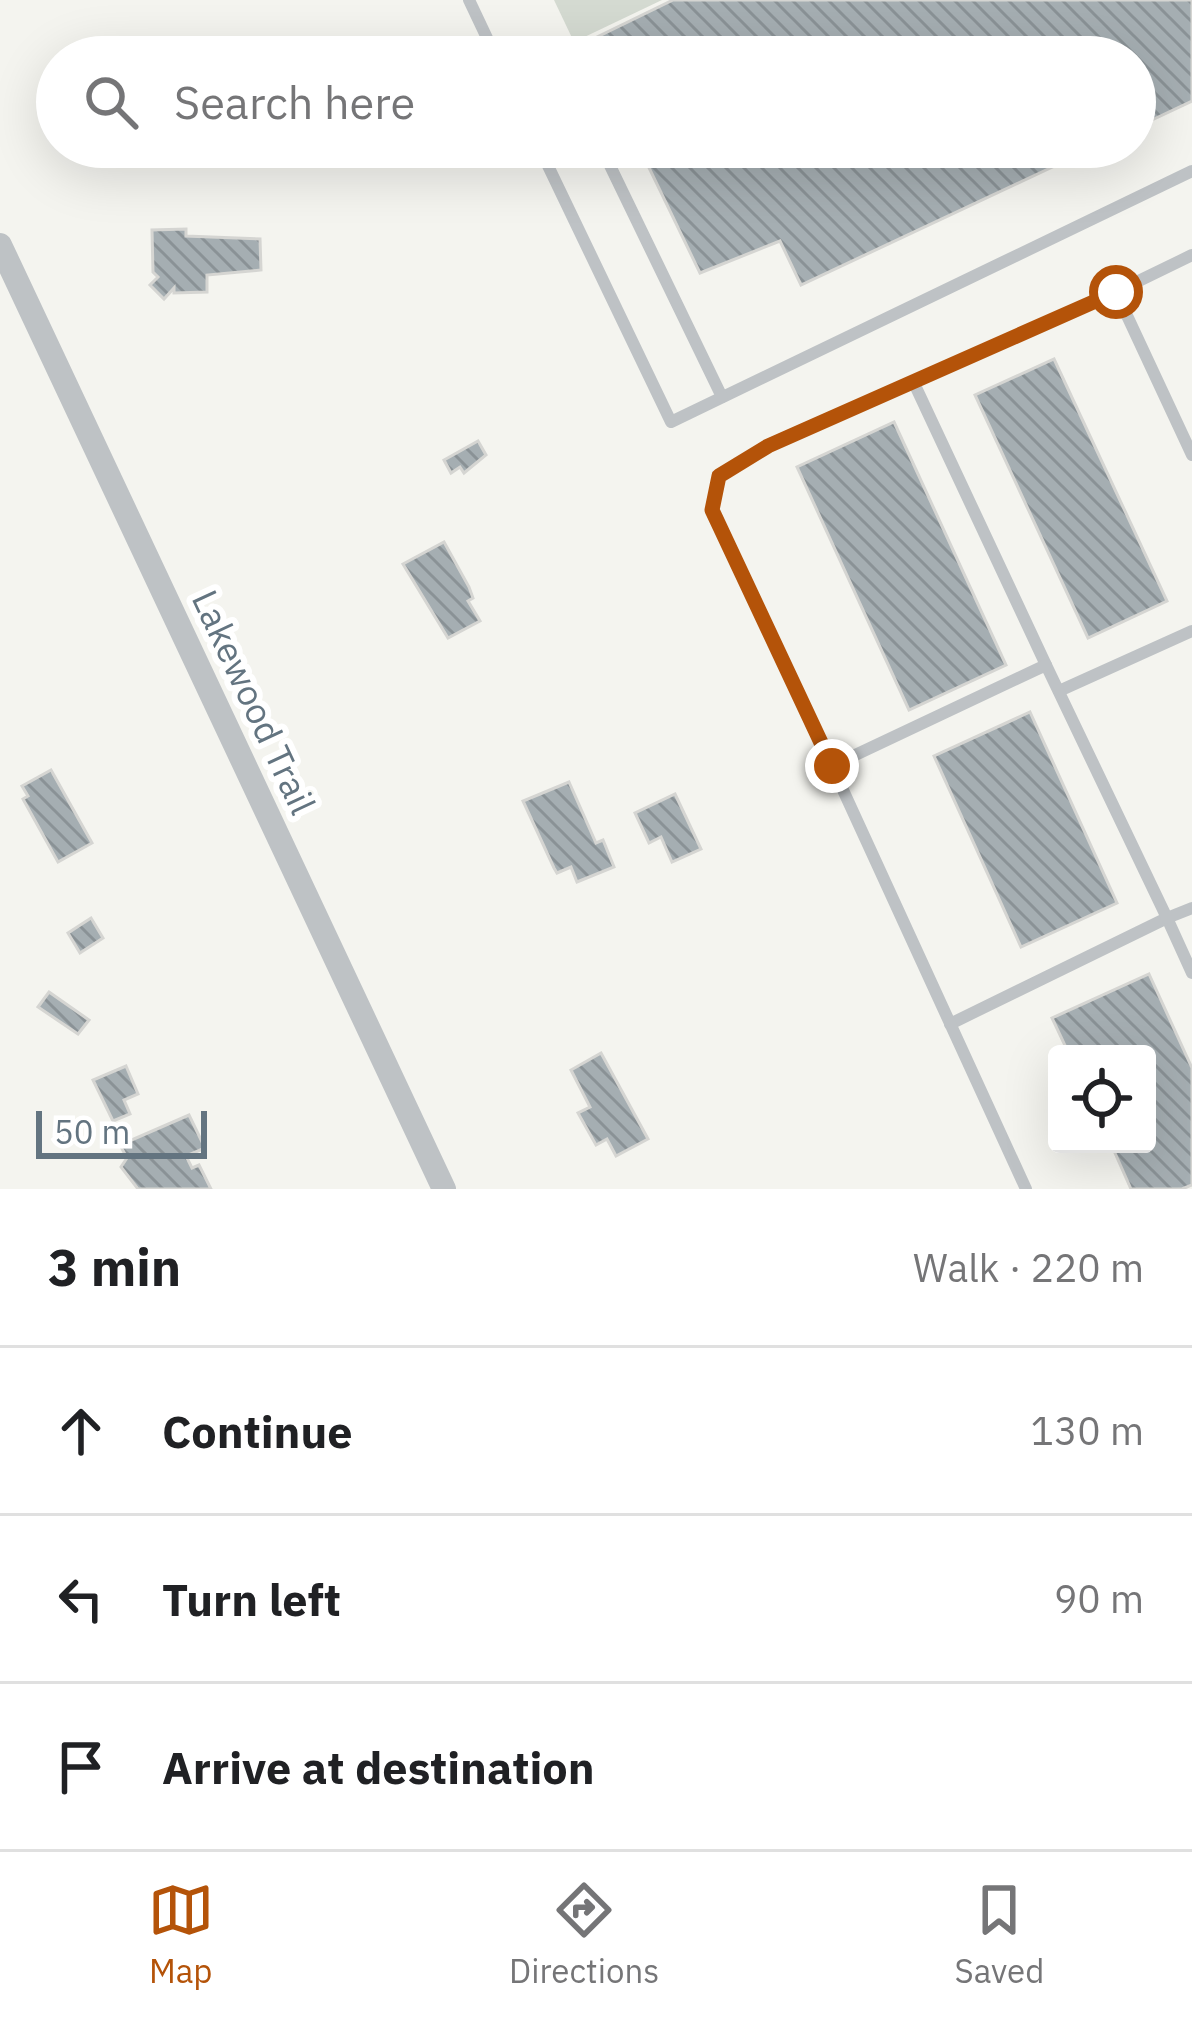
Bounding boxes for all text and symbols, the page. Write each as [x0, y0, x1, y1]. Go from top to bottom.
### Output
search box [36, 36, 1156, 168]
icon: search [78, 69, 144, 135]
text: Search here [174, 73, 415, 131]
route start [1089, 265, 1143, 319]
street label: Lakewood Trail [182, 582, 327, 822]
route end [805, 739, 859, 793]
map controls [1048, 1045, 1156, 1153]
button: locate [1048, 1045, 1156, 1153]
scale bar [36, 1105, 207, 1158]
text: 50 m [54, 1110, 130, 1153]
text: 3 min [48, 1234, 181, 1300]
text: Walk · 220 m [913, 1242, 1144, 1293]
icon: ahead [48, 1398, 114, 1464]
text: Continue [162, 1402, 353, 1460]
text: 130 m [1031, 1405, 1144, 1456]
icon: left [48, 1566, 114, 1632]
text: Turn left [162, 1570, 341, 1628]
text: 90 m [1054, 1573, 1144, 1624]
icon: arrive [48, 1734, 114, 1800]
text: Arrive at destination [162, 1738, 595, 1796]
tab: Map [148, 1877, 214, 1992]
tab: Directions [509, 1877, 659, 1992]
tab: Saved [955, 1877, 1044, 1992]

